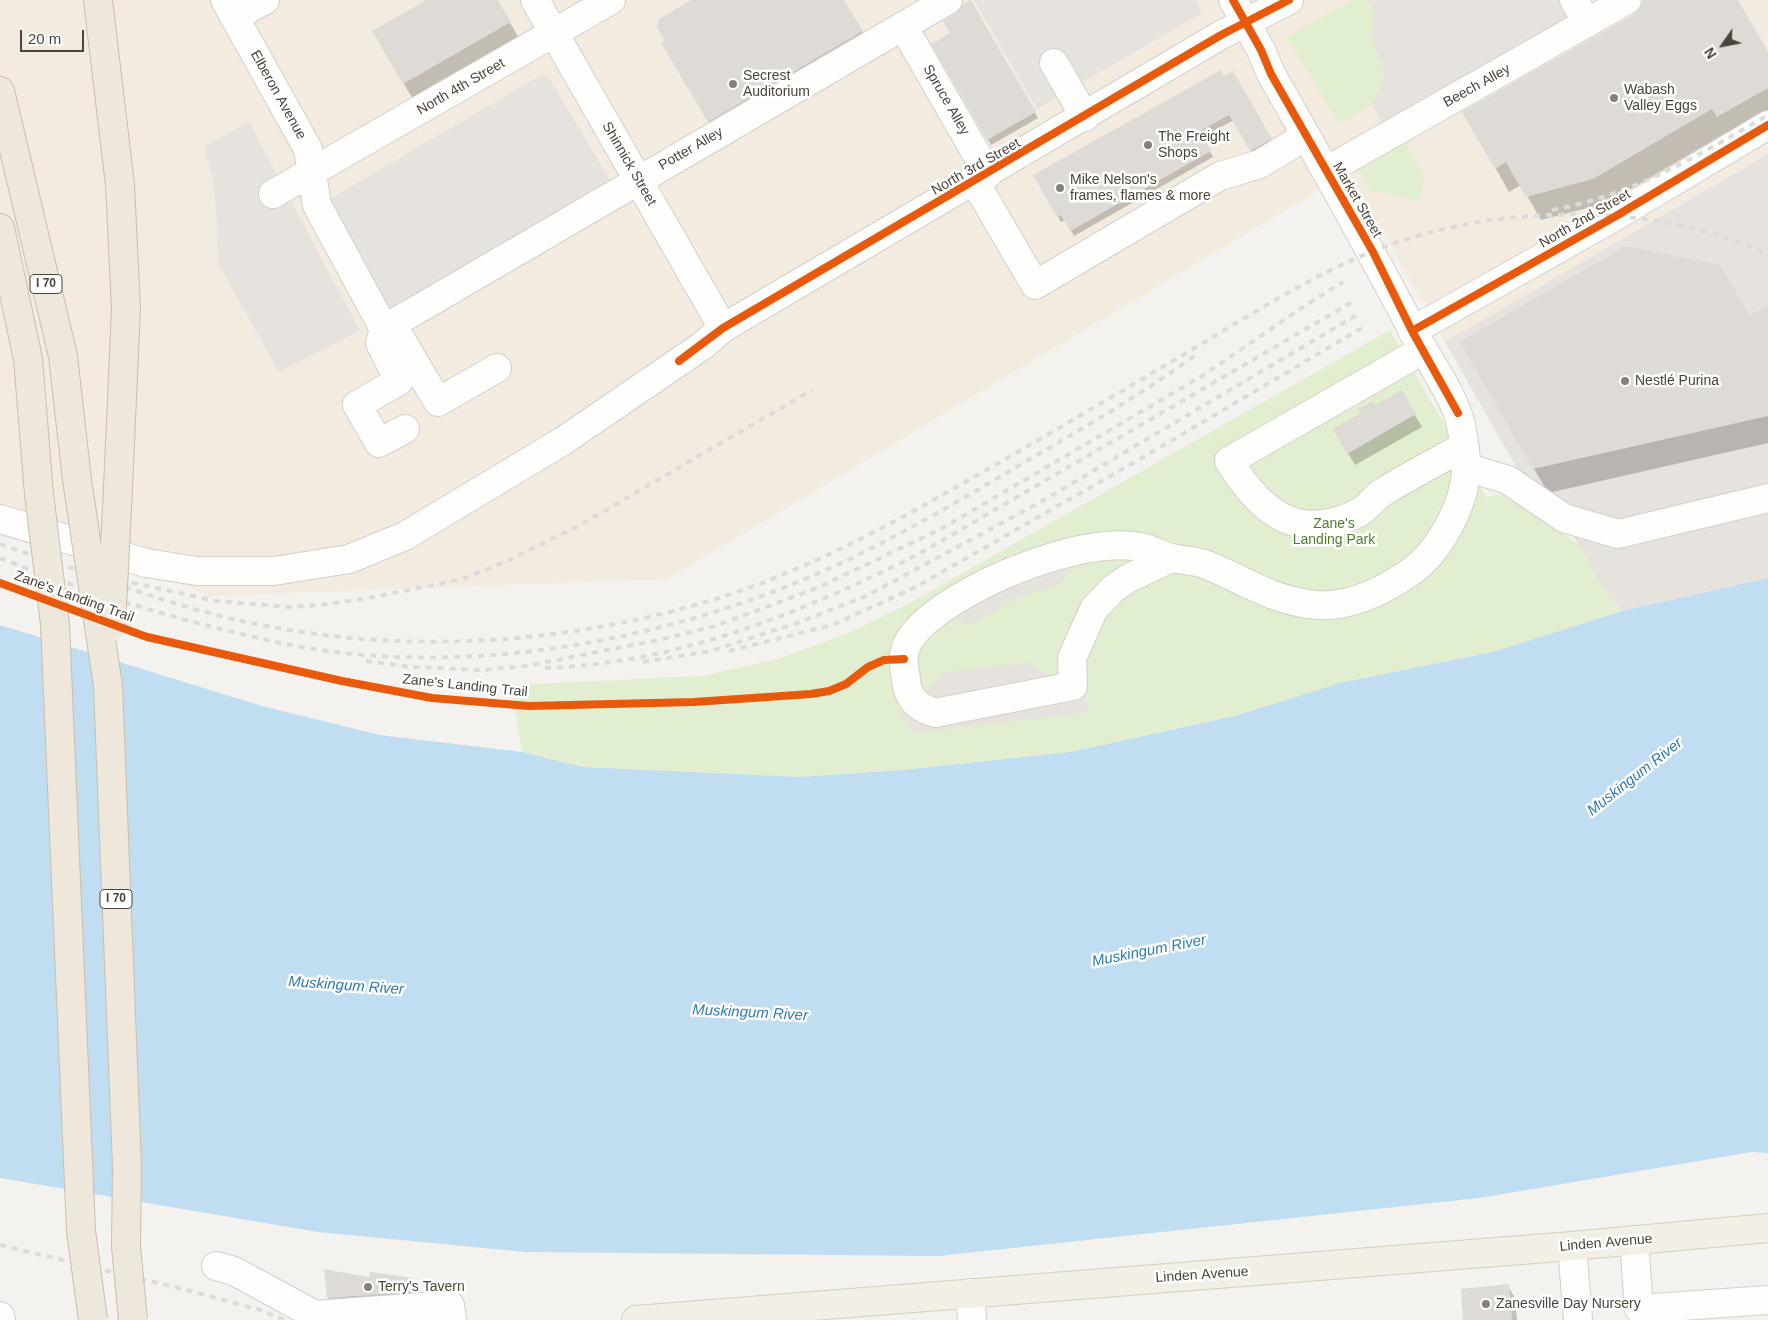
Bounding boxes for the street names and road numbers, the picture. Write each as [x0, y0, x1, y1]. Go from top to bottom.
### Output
street label: Elberon Avenue [247, 47, 309, 143]
street label: North 4th Street [414, 55, 508, 119]
street label: Beech Alley [1441, 61, 1513, 111]
street label: Spruce Alley [919, 62, 973, 138]
street label: Shinnick Street [598, 119, 660, 209]
street label: Potter Alley [656, 124, 726, 174]
street label: North 3rd Street [929, 135, 1023, 199]
street label: Market Street [1329, 159, 1385, 241]
street label: North 2nd Street [1536, 186, 1634, 252]
road number: I 70 [30, 274, 62, 294]
street label: Zane's Landing Trail [12, 568, 136, 626]
street label: Zane's Landing Trail [402, 671, 528, 701]
road number: I 70 [100, 890, 132, 909]
street label: Linden Avenue [1559, 1231, 1653, 1255]
street label: Linden Avenue [1155, 1263, 1249, 1287]

